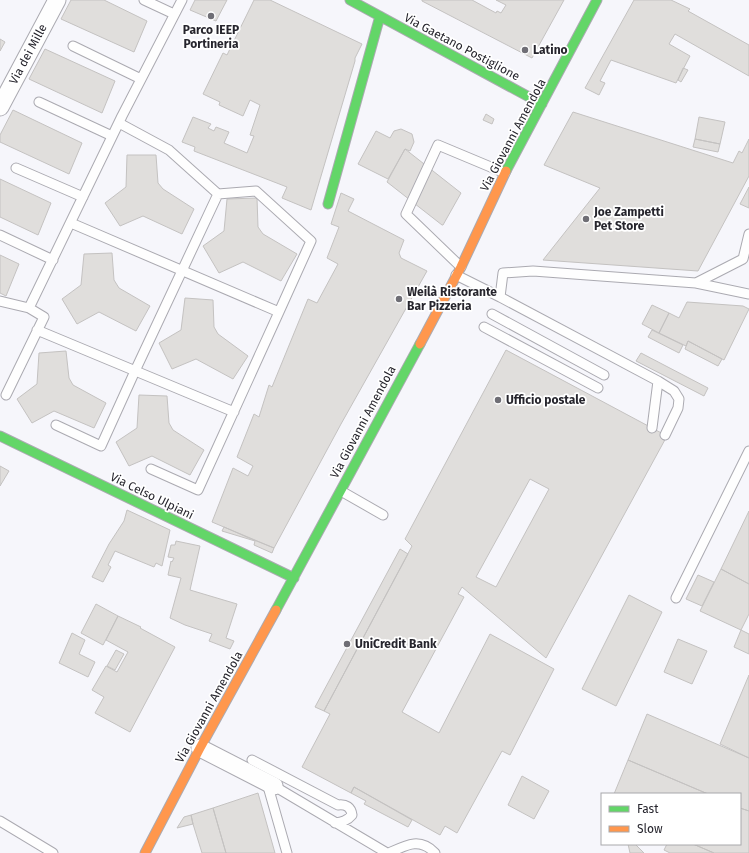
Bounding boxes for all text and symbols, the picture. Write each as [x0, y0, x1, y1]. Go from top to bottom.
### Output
marker: Parco IEEP Portineria [206, 11, 216, 21]
street label: Via Gaetano Postiglione [402, 11, 522, 83]
street label: Via dei Mille [6, 21, 50, 87]
place label: Parco IEEP Portineria [183, 23, 239, 51]
place label: Latino [533, 43, 568, 57]
marker: Latino [520, 45, 530, 55]
street label: Via Giovanni Amendola [477, 76, 549, 194]
place label: Joe Zampetti Pet Store [593, 205, 664, 233]
marker: Joe Zampetti Pet Store [581, 214, 591, 224]
place label: Weilà Ristorante Bar Pizzeria [407, 285, 497, 313]
marker: Weilà Ristorante Bar Pizzeria [394, 294, 404, 304]
street label: Via Giovanni Amendola [327, 363, 399, 481]
place label: Ufficio postale [506, 393, 586, 407]
marker: Ufficio postale [493, 395, 503, 405]
street label: Via Celso Ulpiani [108, 470, 196, 522]
place label: UniCredit Bank [355, 637, 437, 651]
marker: UniCredit Bank [342, 639, 352, 649]
street label: Via Giovanni Amendola [172, 649, 246, 765]
legend [601, 793, 741, 845]
text: Fast [637, 802, 659, 816]
text: Slow [637, 822, 663, 836]

